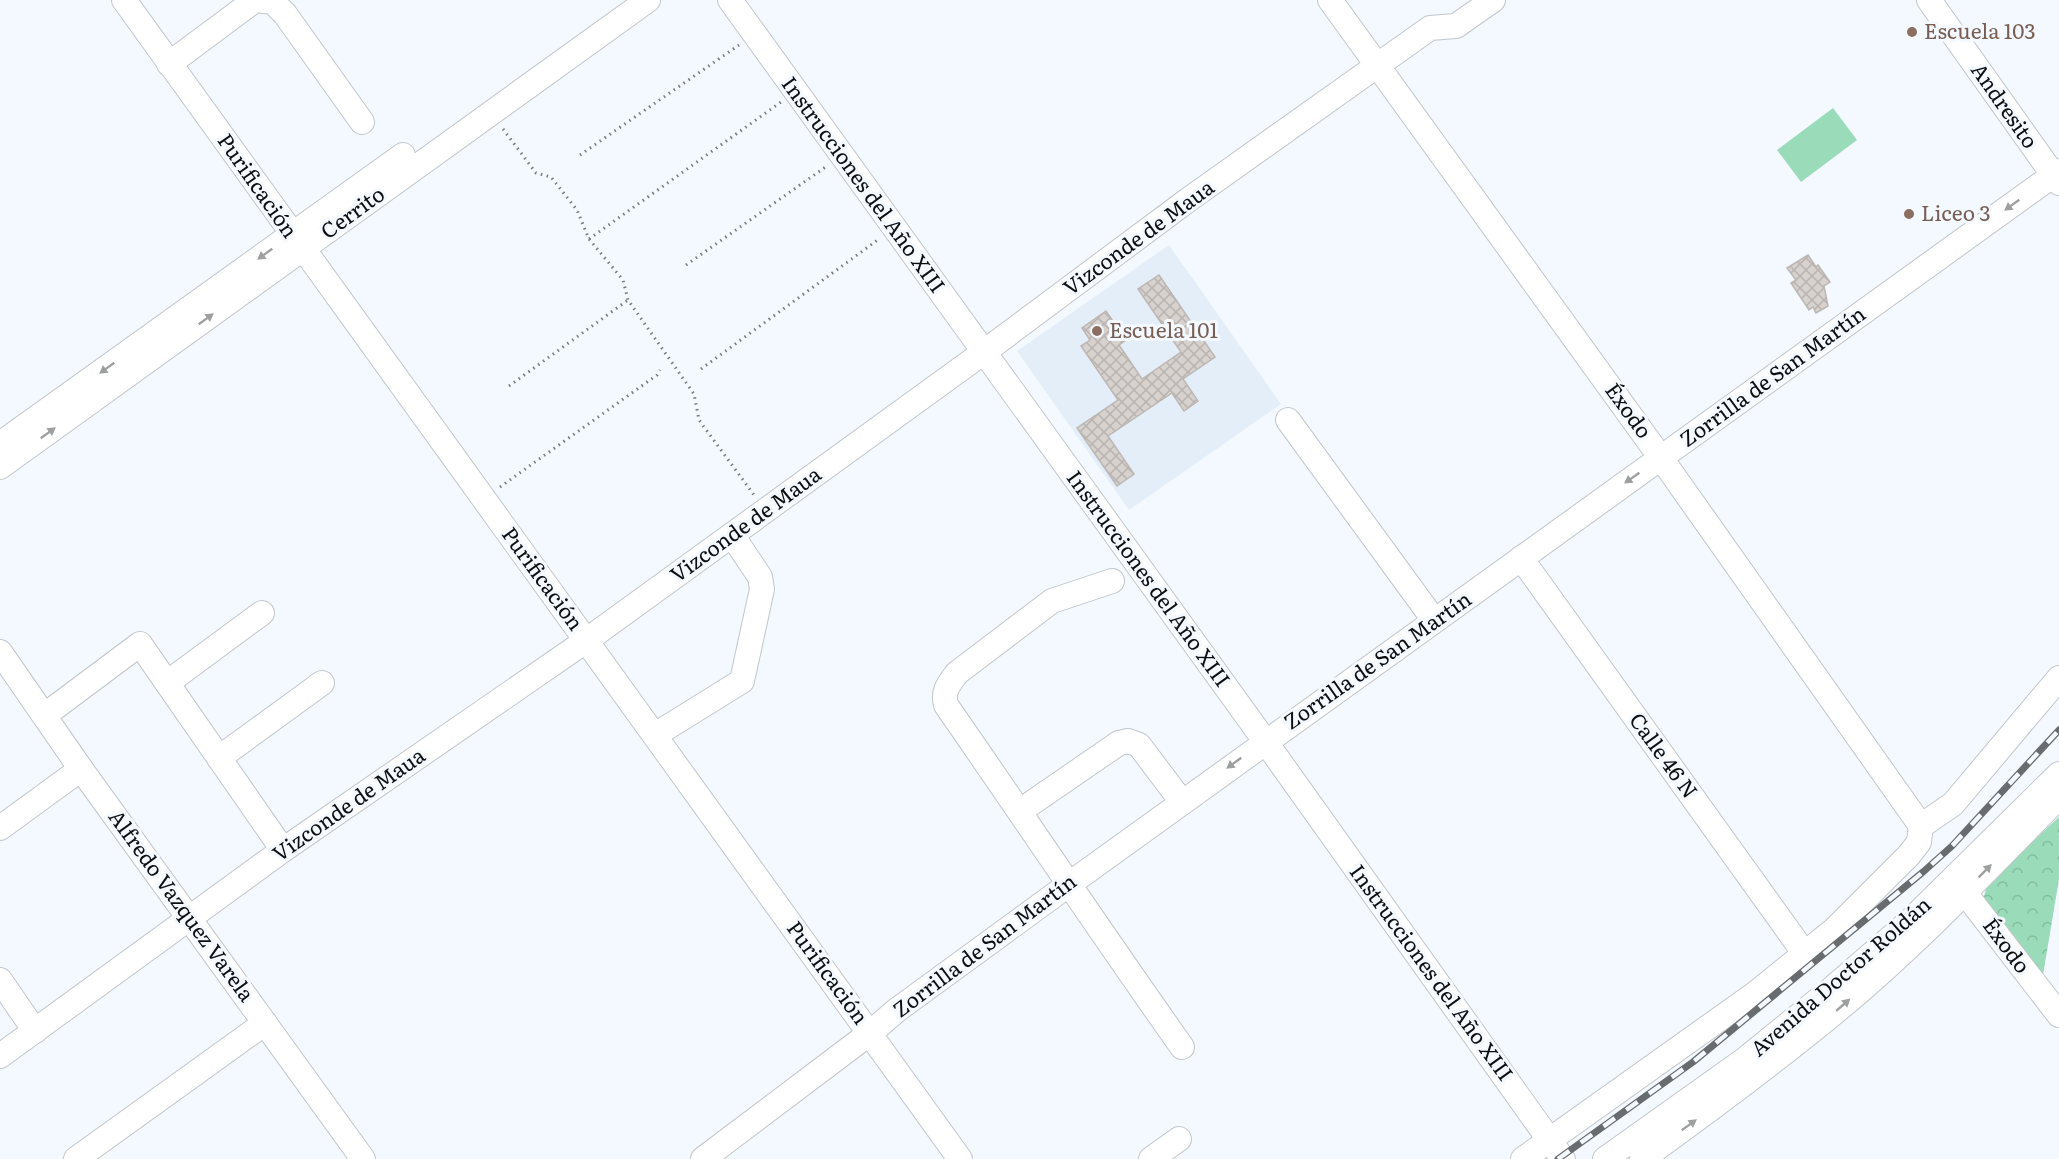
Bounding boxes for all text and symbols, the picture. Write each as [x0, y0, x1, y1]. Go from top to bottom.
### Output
place label: Escuela 103 [1924, 14, 2036, 45]
marker: Escuela 103 [1905, 25, 1919, 39]
street label: Andresito [1965, 55, 2047, 154]
street label: Instrucciones del Año XIII [776, 69, 954, 298]
street label: Purificación [212, 126, 307, 243]
street label: Vizconde de Maua [1056, 170, 1220, 301]
street label: Cerrito [313, 177, 390, 245]
place label: Liceo 3 [1921, 196, 1991, 227]
one-way arrow [2004, 199, 2020, 211]
marker: Liceo 3 [1902, 207, 1916, 221]
one-way arrow [258, 248, 273, 260]
street label: Zorrilla de San Martín [1672, 297, 1871, 453]
one-way arrow [197, 313, 213, 325]
place label: Escuela 101 [1109, 313, 1218, 344]
marker: Escuela 101 [1090, 324, 1104, 338]
one-way arrow [99, 362, 115, 374]
street label: Éxodo [1599, 375, 1661, 444]
one-way arrow [39, 427, 55, 439]
street label: Vizconde de Maua [663, 457, 827, 588]
street label: Instrucciones del Año XIII [1061, 463, 1239, 692]
one-way arrow [1624, 472, 1639, 484]
street label: Purificación [496, 519, 592, 636]
street label: Zorrilla de San Martín [1276, 582, 1477, 736]
street label: Calle 46 N [1623, 705, 1707, 804]
street label: Vizconde de Maua [265, 738, 431, 867]
one-way arrow [1227, 757, 1242, 769]
street label: Alfredo Vazquez Varela [103, 802, 264, 1007]
street label: Instrucciones del Año XIII [1344, 857, 1522, 1086]
one-way arrow [1977, 864, 1992, 878]
street label: Zorrilla de San Martín [885, 865, 1082, 1023]
street label: Avenida Doctor Roldán [1742, 888, 1936, 1062]
street label: Éxodo [1977, 910, 2039, 979]
street label: Purificación [781, 913, 877, 1030]
one-way arrow [1835, 999, 1850, 1012]
one-way arrow [1681, 1119, 1697, 1131]

